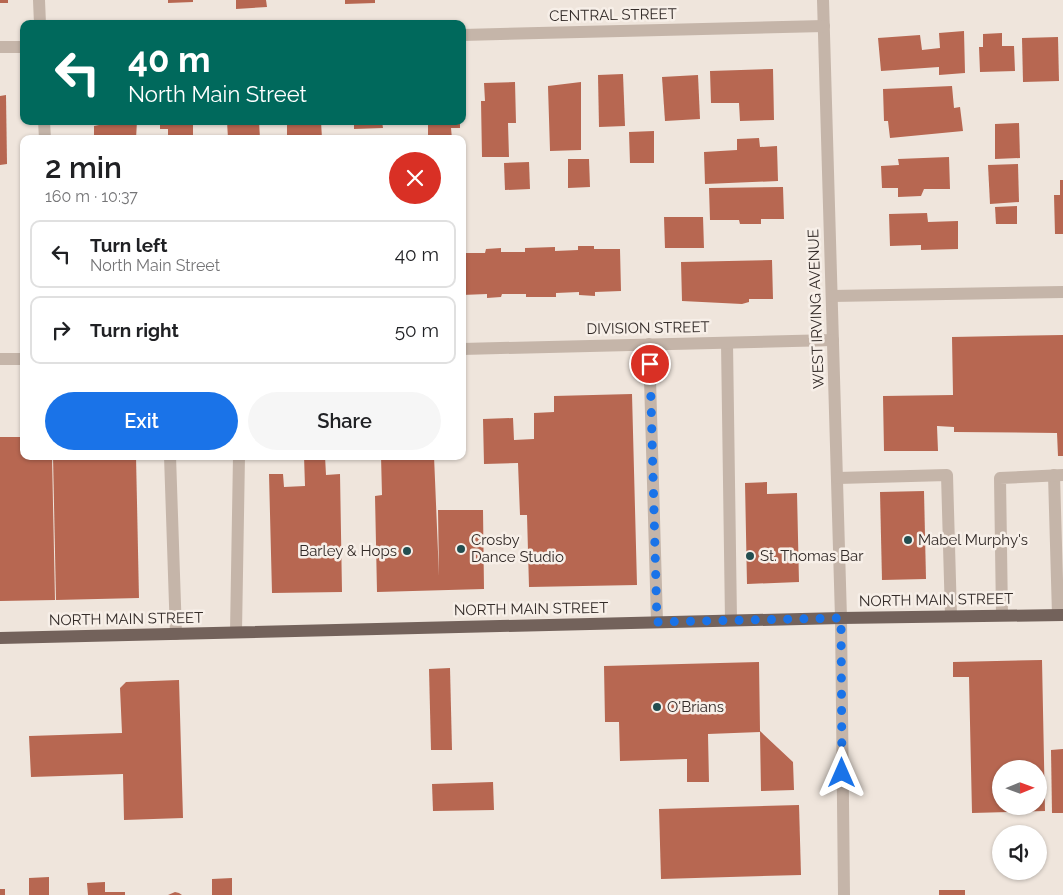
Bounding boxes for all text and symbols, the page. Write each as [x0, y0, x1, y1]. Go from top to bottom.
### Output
street label: CENTRAL STREET [549, 5, 677, 25]
text: 40 m [128, 39, 210, 80]
icon: left [45, 40, 110, 105]
text: North Main Street [128, 81, 307, 107]
text: 2 min [45, 150, 122, 185]
button: close [389, 152, 441, 204]
text: 160 m · 10:37 [45, 187, 138, 206]
street label: WEST IRVING AVENUE [804, 229, 828, 389]
text: Turn left [90, 234, 167, 256]
icon: left [47, 240, 75, 268]
text: 40 m [395, 243, 439, 265]
text: North Main Street [90, 256, 220, 275]
icon: right [47, 316, 75, 344]
street label: DIVISION STREET [586, 318, 710, 338]
text: Turn right [90, 319, 179, 341]
text: 50 m [395, 319, 439, 341]
pin [629, 343, 671, 385]
icon: arrive [636, 350, 664, 378]
button: Exit [45, 392, 238, 450]
button: Share [248, 392, 441, 450]
place label: Crosby Dance Studio [471, 531, 564, 566]
place label: Mabel Murphy's [918, 531, 1028, 549]
marker: Mabel Murphy's [902, 534, 914, 546]
place label: Barley & Hops [299, 542, 397, 560]
marker: Crosby Dance Studio [455, 543, 467, 555]
marker: Barley & Hops [401, 545, 413, 557]
place label: St. Thomas Bar [760, 547, 864, 565]
marker: St. Thomas Bar [744, 550, 756, 562]
street label: NORTH MAIN STREET [859, 590, 1013, 610]
street label: NORTH MAIN STREET [454, 599, 608, 619]
street label: NORTH MAIN STREET [49, 609, 203, 629]
place label: O'Brians [667, 698, 724, 716]
marker: O'Brians [651, 701, 663, 713]
position arrow [815, 746, 867, 798]
north arrow [992, 760, 1048, 815]
map controls [992, 760, 1047, 880]
button: sound [992, 825, 1047, 880]

